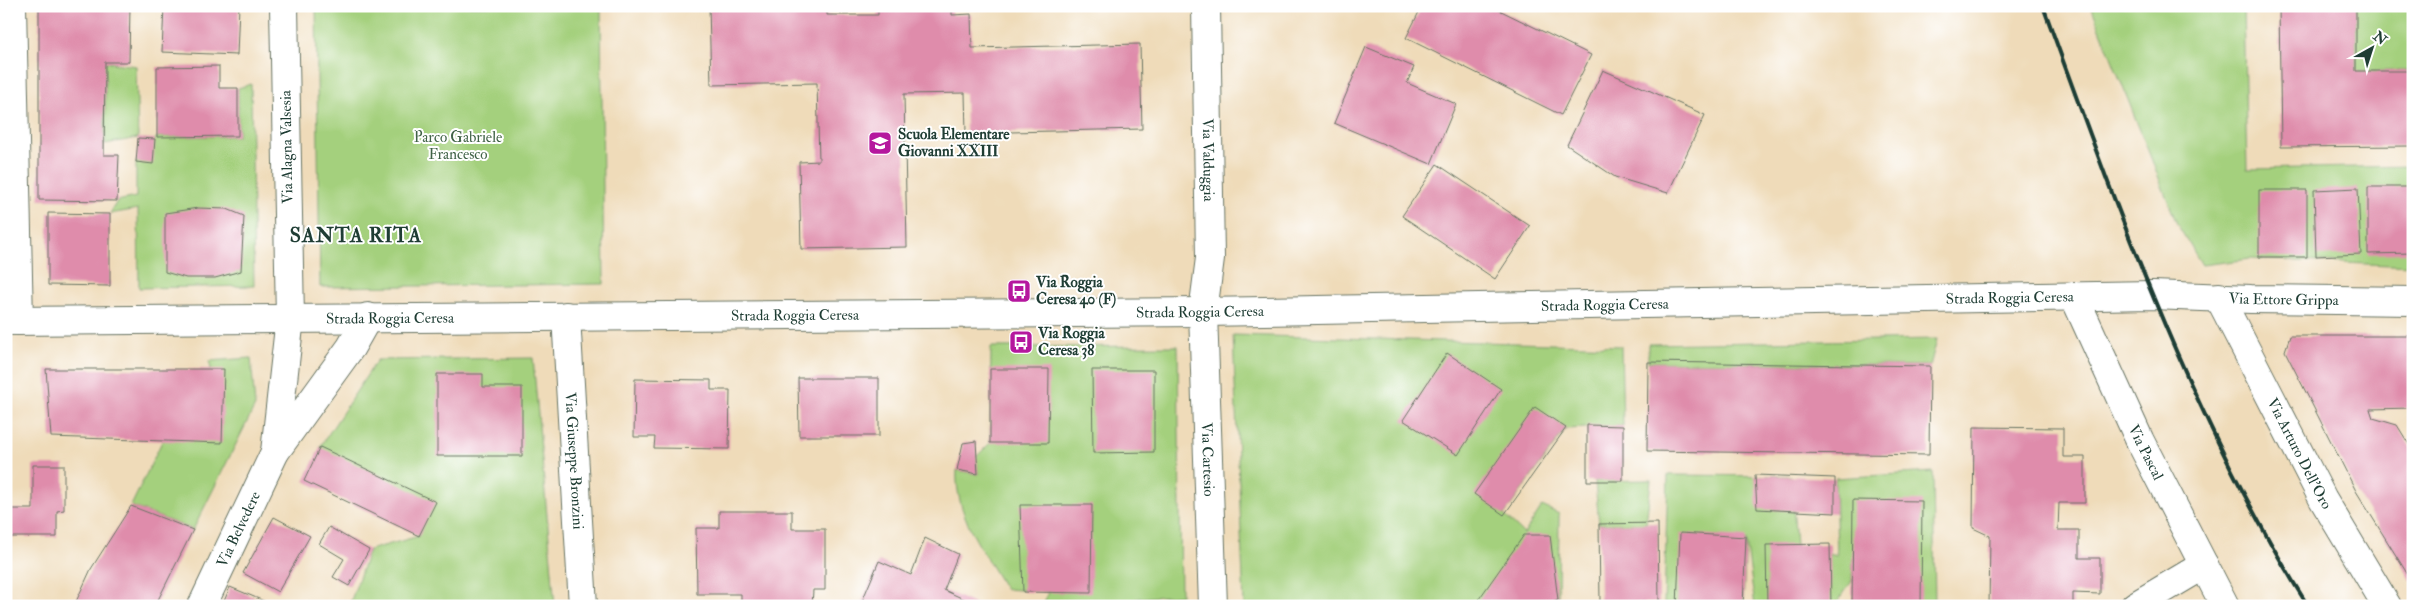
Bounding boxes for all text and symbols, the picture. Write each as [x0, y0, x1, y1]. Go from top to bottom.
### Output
north arrow [2346, 22, 2396, 72]
text: N [2369, 27, 2390, 49]
street label: Via Alagna Valsesia [276, 89, 297, 204]
street label: Via Valduggia [1198, 118, 1219, 203]
place label: Scuola Elementare Giovanni XXIII [898, 125, 1010, 161]
park label: Parco Gabriele Francesco [414, 128, 502, 164]
school or university icon: Scuola Elementare Giovanni XXIII [867, 130, 893, 156]
district label: SANTA RITA [290, 223, 422, 248]
place label: Via Roggia Ceresa 40 (F) [1035, 273, 1116, 309]
bus stop icon: Via Roggia Ceresa 40 (F) [1006, 278, 1032, 304]
street label: Strada Roggia Ceresa [1946, 287, 2075, 308]
street label: Via Ettore Grippa [2228, 289, 2340, 311]
street label: Strada Roggia Ceresa [1541, 294, 1670, 315]
street label: Strada Roggia Ceresa [1136, 301, 1265, 322]
street label: Strada Roggia Ceresa [731, 305, 860, 325]
street label: Strada Roggia Ceresa [326, 308, 455, 328]
place label: Via Roggia Ceresa 38 [1037, 324, 1105, 360]
bus stop icon: Via Roggia Ceresa 38 [1008, 329, 1034, 355]
street label: Via Giuseppe Bronzini [561, 392, 588, 530]
street label: Via Arturo Dell'Oro [2263, 395, 2336, 513]
street label: Via Pascal [2124, 421, 2168, 483]
street label: Via Cartesio [1197, 422, 1219, 497]
street label: Via Belvedere [212, 488, 265, 570]

